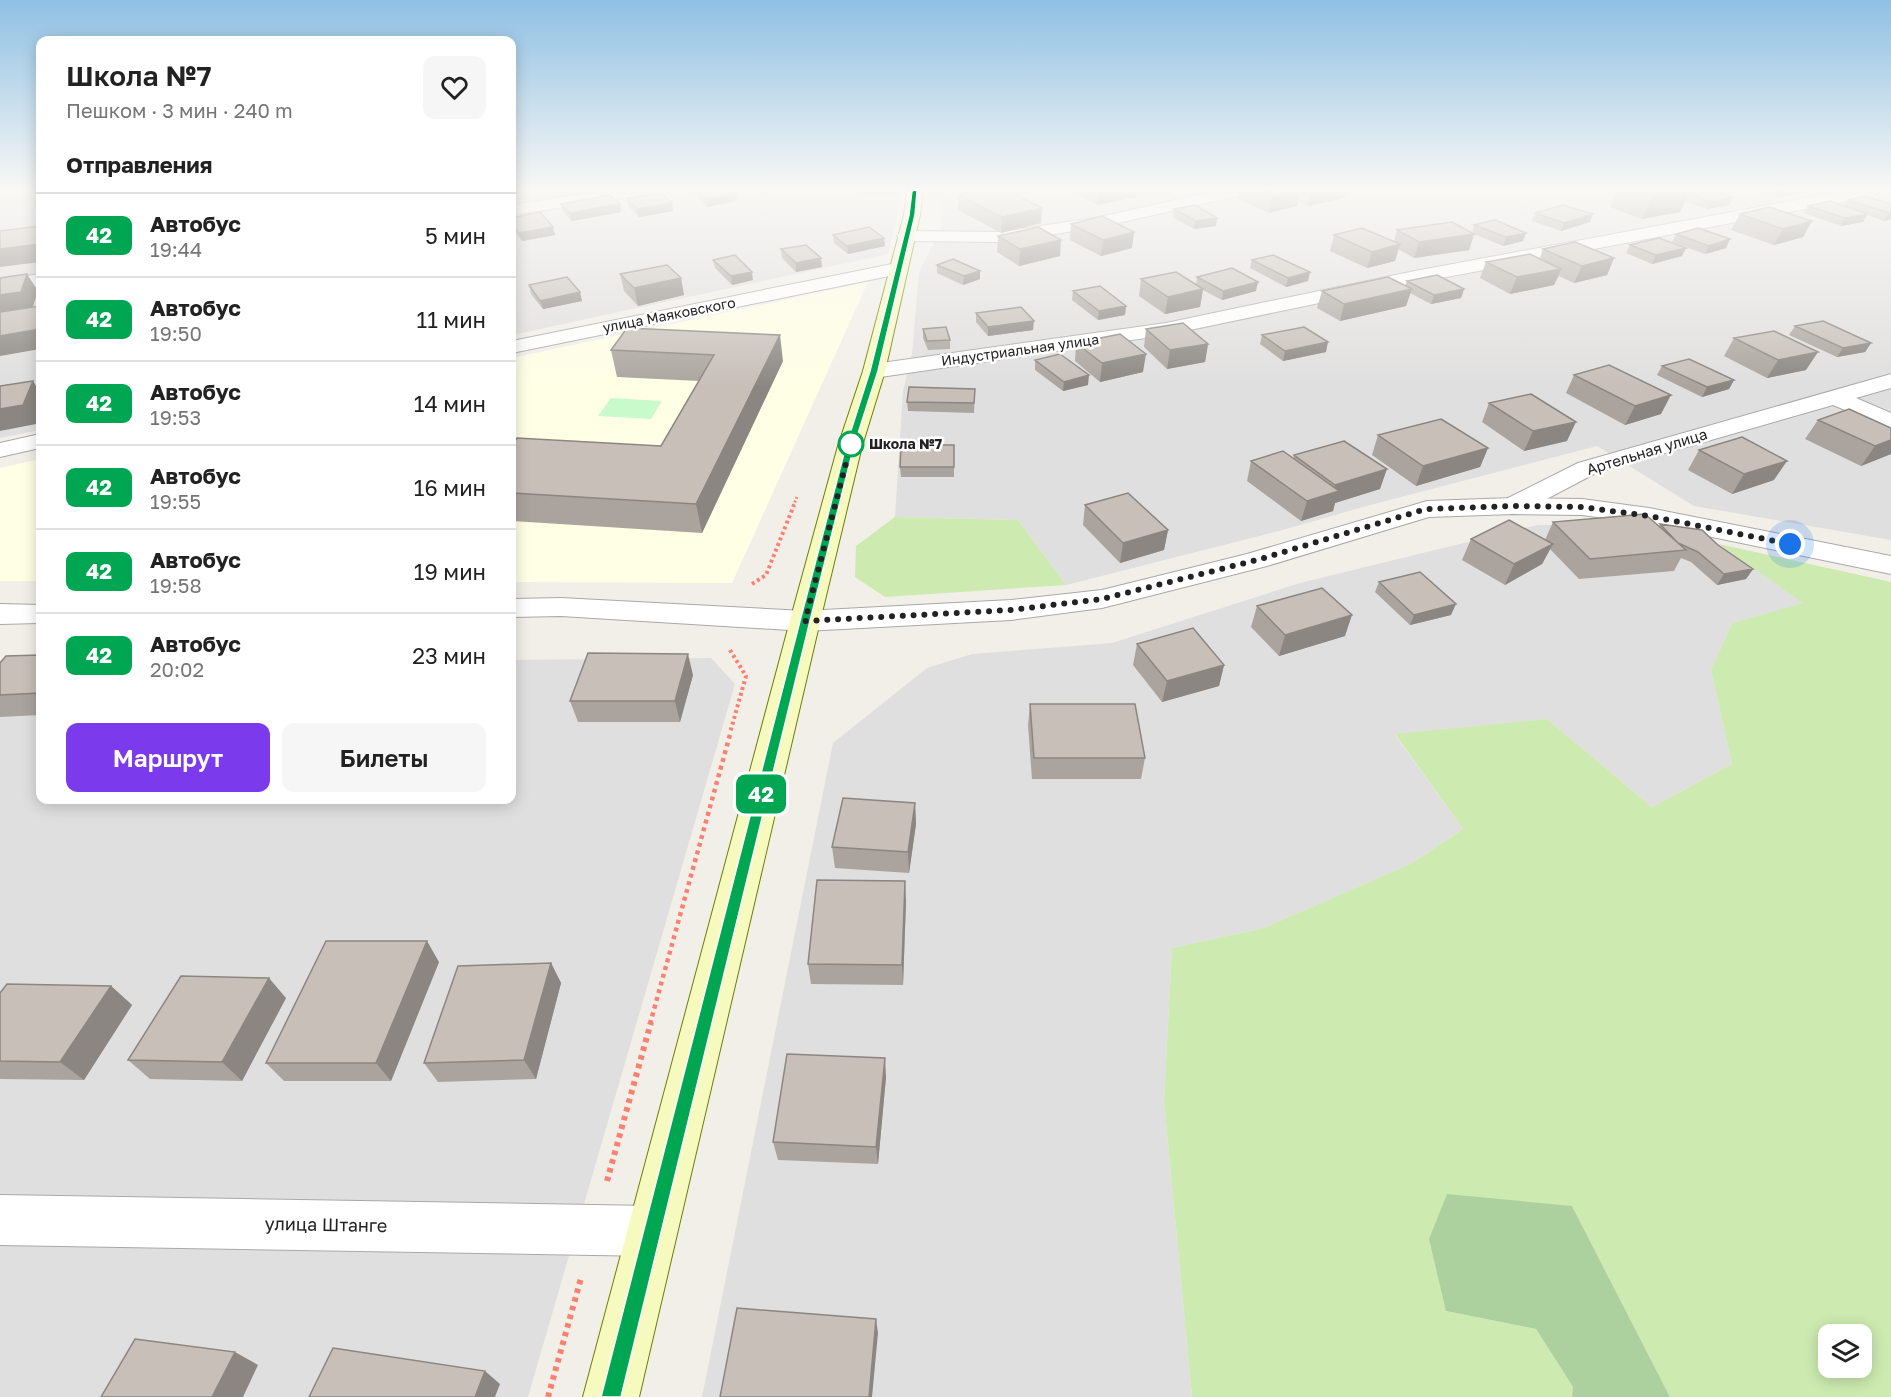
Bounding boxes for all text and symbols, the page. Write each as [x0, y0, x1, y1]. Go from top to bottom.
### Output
button: heart [423, 56, 486, 119]
text: Школа №7 [66, 59, 212, 92]
text: Пешком · 3 мин · 240 m [66, 98, 293, 122]
text: Отправления [66, 151, 212, 178]
text: Автобус [150, 210, 241, 237]
text: 42 [86, 222, 112, 248]
text: 5 мин [425, 222, 486, 249]
text: 19:44 [150, 237, 202, 261]
street label: улица Маяковского [601, 293, 737, 336]
text: Автобус [150, 294, 241, 321]
text: 42 [86, 306, 112, 332]
text: 11 мин [416, 306, 486, 333]
text: 19:50 [150, 321, 202, 345]
street label: Индустриальная улица [940, 330, 1100, 369]
text: Автобус [150, 378, 241, 405]
text: 42 [86, 390, 112, 416]
text: 14 мин [414, 390, 486, 417]
text: 19:53 [150, 405, 201, 429]
street label: Артельная улица [1584, 424, 1709, 478]
marker: Школа №7 [838, 431, 864, 457]
place label: Школа №7 [869, 435, 943, 452]
text: Автобус [150, 462, 241, 489]
text: 42 [86, 474, 112, 500]
text: 16 мин [414, 474, 486, 501]
text: 19:55 [150, 489, 201, 513]
your location [1775, 529, 1805, 559]
text: Автобус [150, 546, 241, 573]
text: 42 [86, 558, 112, 584]
text: 19 мин [414, 558, 486, 585]
text: 19:58 [150, 573, 202, 597]
text: Автобус [150, 630, 241, 657]
text: 42 [86, 642, 112, 668]
text: 23 мин [412, 642, 486, 669]
text: 20:02 [150, 657, 204, 681]
button: Маршрут [66, 723, 270, 792]
button: Билеты [282, 723, 486, 792]
line badge: 42 [734, 774, 788, 814]
text: 42 [748, 781, 774, 807]
street label: улица Штанге [264, 1212, 388, 1236]
map controls [1818, 1324, 1872, 1378]
button: layers [1818, 1324, 1872, 1378]

